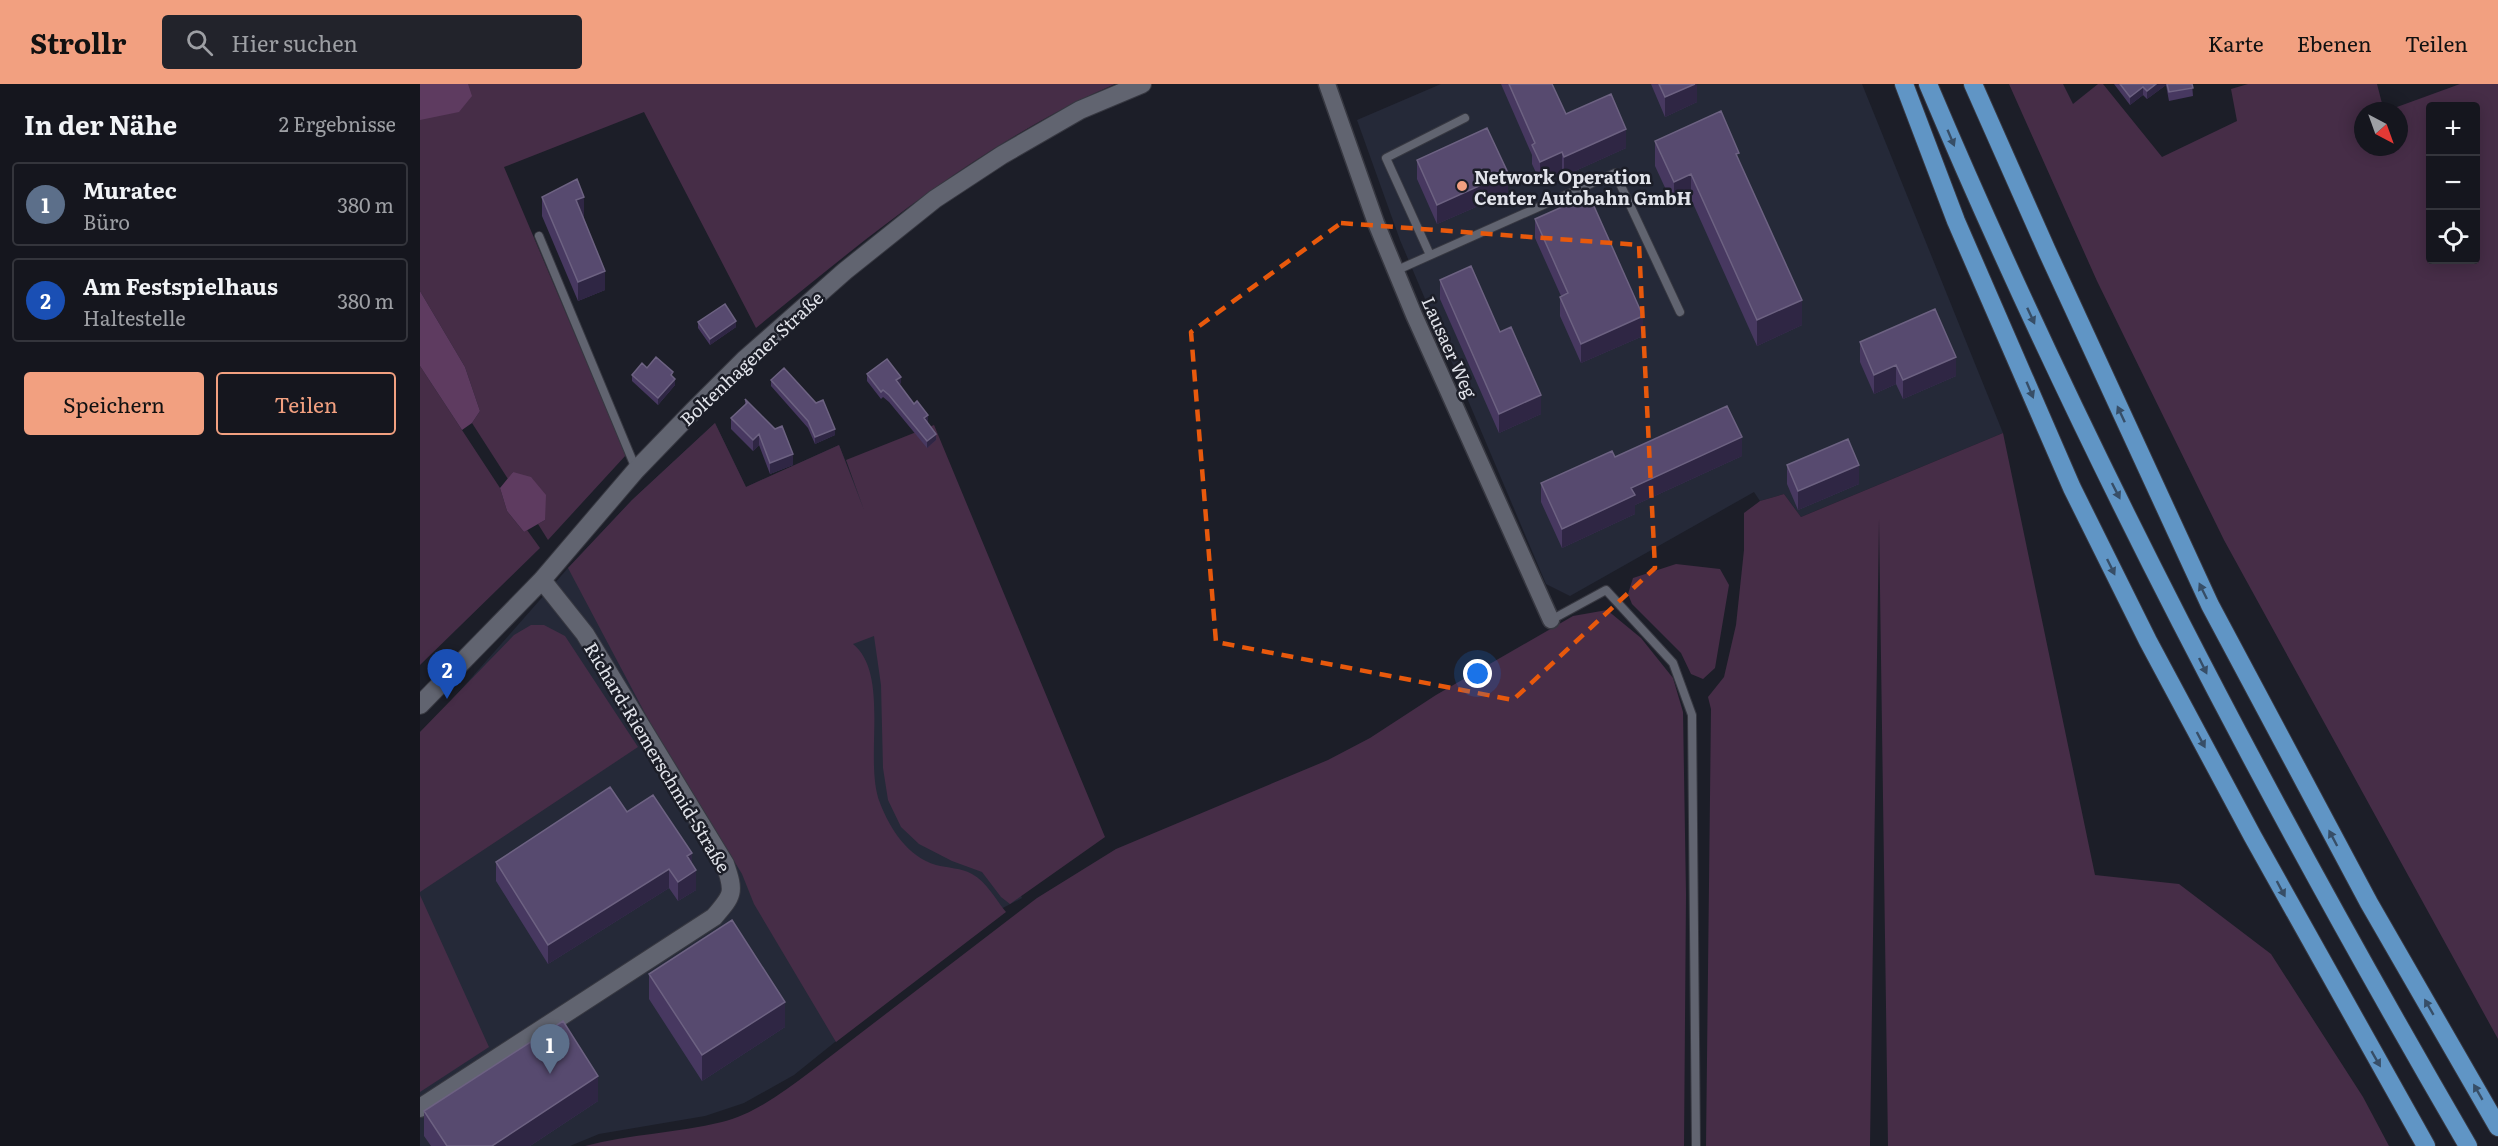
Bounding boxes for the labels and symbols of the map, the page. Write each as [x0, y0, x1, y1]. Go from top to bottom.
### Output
north arrow [2354, 102, 2408, 156]
one-way arrow [1947, 129, 1956, 147]
place label: Network Operation Center Autobahn GmbH [1474, 163, 1692, 211]
marker: Network Operation Center Autobahn GmbH [1455, 179, 1469, 193]
street label: Boltenhagener Straße [673, 284, 829, 432]
street label: Lausaer Weg [1416, 292, 1485, 403]
one-way arrow [2025, 307, 2035, 325]
one-way arrow [2025, 382, 2034, 399]
one-way arrow [2116, 405, 2126, 423]
one-way arrow [2111, 483, 2121, 500]
one-way arrow [2107, 559, 2116, 576]
one-way arrow [2199, 582, 2208, 599]
street label: Richard-Riemerschmid-Straße [578, 637, 738, 877]
pin: 2 [428, 650, 466, 699]
one-way arrow [2197, 657, 2207, 675]
your location [1463, 659, 1492, 688]
one-way arrow [2196, 732, 2206, 749]
one-way arrow [2329, 829, 2338, 846]
one-way arrow [2276, 881, 2286, 898]
one-way arrow [2424, 999, 2435, 1015]
pin: 1 [530, 1024, 570, 1074]
one-way arrow [2371, 1051, 2381, 1068]
one-way arrow [2474, 1084, 2484, 1101]

